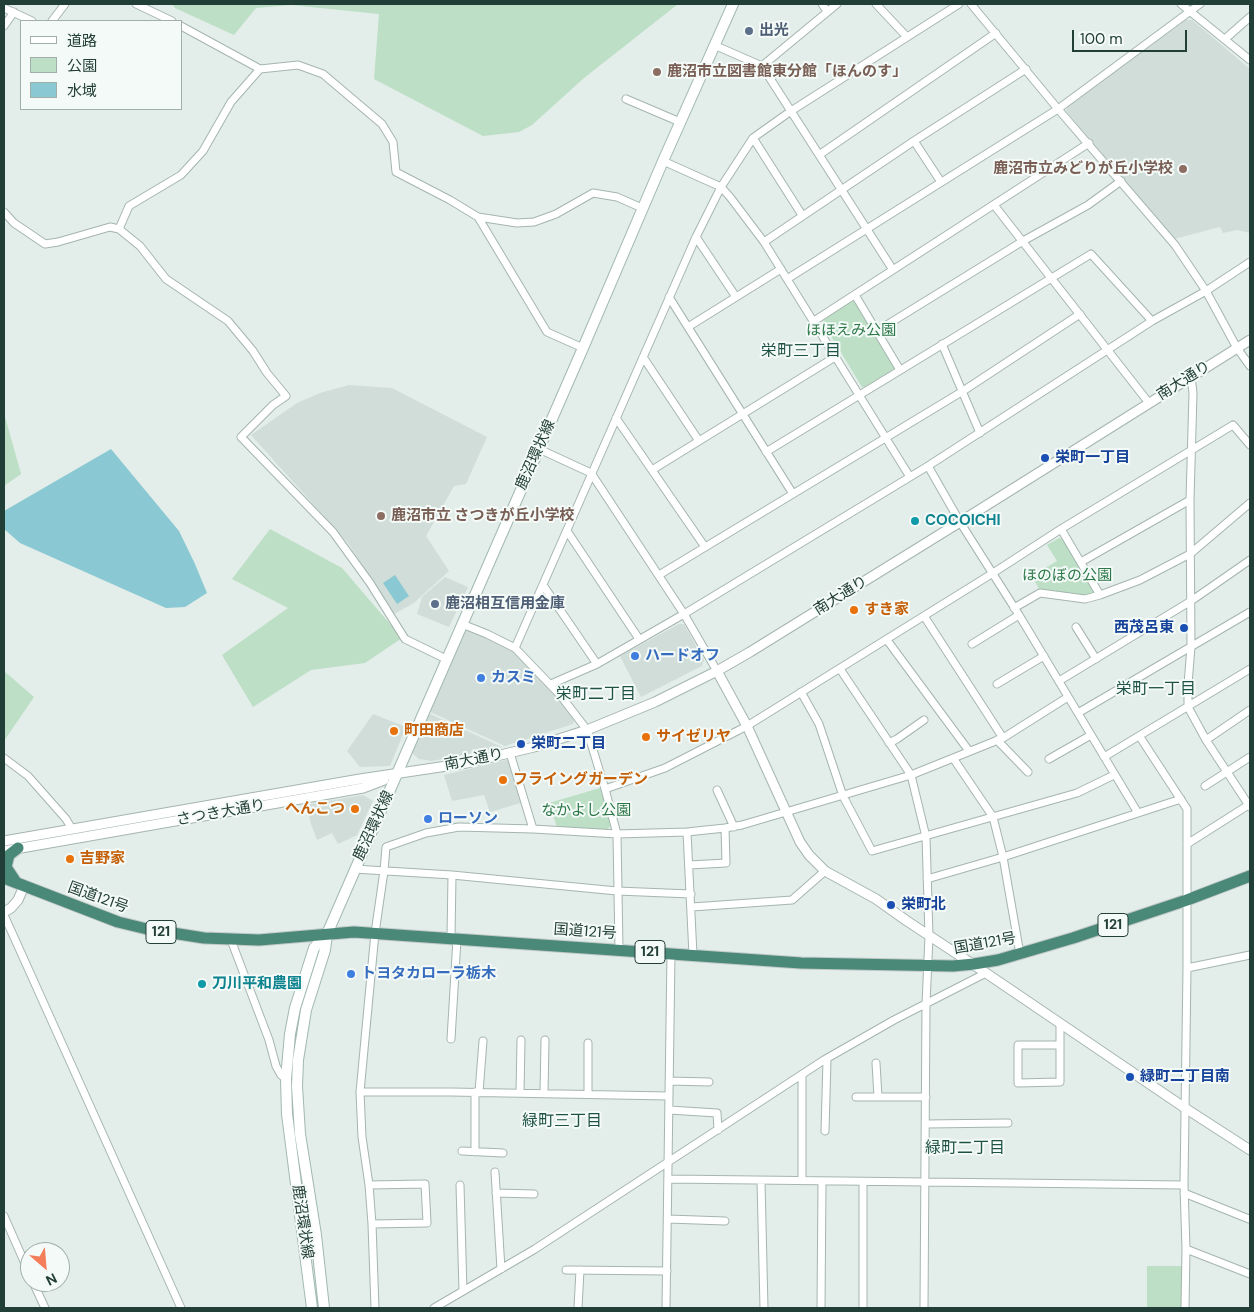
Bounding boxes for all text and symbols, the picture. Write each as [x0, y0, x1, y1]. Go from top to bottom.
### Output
legend [20, 20, 182, 110]
scale bar [1074, 20, 1189, 52]
place label: 出光 [759, 22, 789, 40]
marker: 出光 [743, 25, 755, 37]
text: 100 m [1080, 29, 1123, 49]
text: 道路 [67, 31, 97, 51]
text: 公園 [67, 56, 97, 76]
place label: 鹿沼市立図書館東分館「ほんのす」 [667, 63, 907, 81]
marker: 鹿沼市立図書館東分館「ほんのす」 [651, 66, 663, 78]
text: 水域 [67, 81, 97, 101]
place label: 鹿沼市立みどりが丘小学校 [993, 160, 1173, 178]
marker: 鹿沼市立みどりが丘小学校 [1177, 163, 1189, 175]
park label: ほほえみ公園 [806, 322, 896, 340]
district label: 栄町三丁目 [761, 342, 841, 362]
street label: 南大通り [1154, 357, 1214, 405]
street label: 鹿沼環状線 [513, 417, 559, 493]
place label: 栄町一丁目 [1055, 449, 1130, 467]
marker: 栄町一丁目 [1039, 452, 1051, 464]
place label: 鹿沼市立 さつきが丘小学校 [391, 507, 575, 525]
marker: 鹿沼市立 さつきが丘小学校 [375, 510, 387, 522]
place label: COCOICHI [925, 512, 1001, 530]
marker: COCOICHI [909, 515, 921, 527]
park label: ほのぼの公園 [1022, 567, 1112, 585]
street label: 南大通り [811, 572, 871, 620]
place label: 鹿沼相互信用金庫 [445, 595, 565, 613]
marker: 鹿沼相互信用金庫 [429, 598, 441, 610]
place label: すき家 [864, 601, 909, 619]
marker: すき家 [848, 604, 860, 616]
place label: 西茂呂東 [1114, 619, 1174, 637]
marker: 西茂呂東 [1178, 622, 1190, 634]
place label: ハードオフ [645, 647, 720, 665]
marker: ハードオフ [629, 650, 641, 662]
place label: カスミ [491, 669, 536, 687]
marker: カスミ [475, 672, 487, 684]
district label: 栄町一丁目 [1116, 680, 1196, 700]
district label: 栄町二丁目 [556, 685, 636, 705]
place label: 町田商店 [404, 722, 464, 740]
marker: 町田商店 [388, 725, 400, 737]
place label: サイゼリヤ [656, 728, 731, 746]
marker: サイゼリヤ [640, 731, 652, 743]
place label: 栄町二丁目 [531, 735, 606, 753]
marker: 栄町二丁目 [515, 738, 527, 750]
street label: 南大通り [443, 745, 505, 775]
place label: フライングガーデン [513, 771, 648, 789]
marker: フライングガーデン [497, 774, 509, 786]
street label: 鹿沼環状線 [350, 788, 398, 864]
street label: さつき大通り [175, 796, 267, 830]
place label: へんこつ [285, 800, 345, 818]
park label: なかよし公園 [541, 802, 631, 820]
marker: へんこつ [349, 803, 361, 815]
place label: ローソン [438, 810, 498, 828]
marker: ローソン [422, 813, 434, 825]
place label: 吉野家 [80, 850, 125, 868]
marker: 吉野家 [64, 853, 76, 865]
street label: 国道121号 [65, 879, 131, 917]
place label: 栄町北 [901, 896, 946, 914]
marker: 栄町北 [885, 899, 897, 911]
road number: 121 [1098, 914, 1128, 936]
road number: 121 [146, 920, 176, 944]
street label: 国道121号 [553, 921, 617, 943]
street label: 国道121号 [952, 930, 1018, 958]
road number: 121 [635, 940, 665, 964]
place label: トヨタカローラ栃木 [361, 965, 496, 983]
marker: トヨタカローラ栃木 [345, 968, 357, 980]
place label: 刀川平和農園 [212, 975, 302, 993]
marker: 刀川平和農園 [196, 978, 208, 990]
place label: 緑町二丁目南 [1140, 1068, 1230, 1086]
marker: 緑町二丁目南 [1124, 1071, 1136, 1083]
district label: 緑町三丁目 [522, 1112, 602, 1132]
district label: 緑町二丁目 [925, 1139, 1005, 1159]
street label: 鹿沼環状線 [288, 1184, 316, 1260]
north arrow [20, 1242, 70, 1292]
text: N [43, 1269, 60, 1290]

